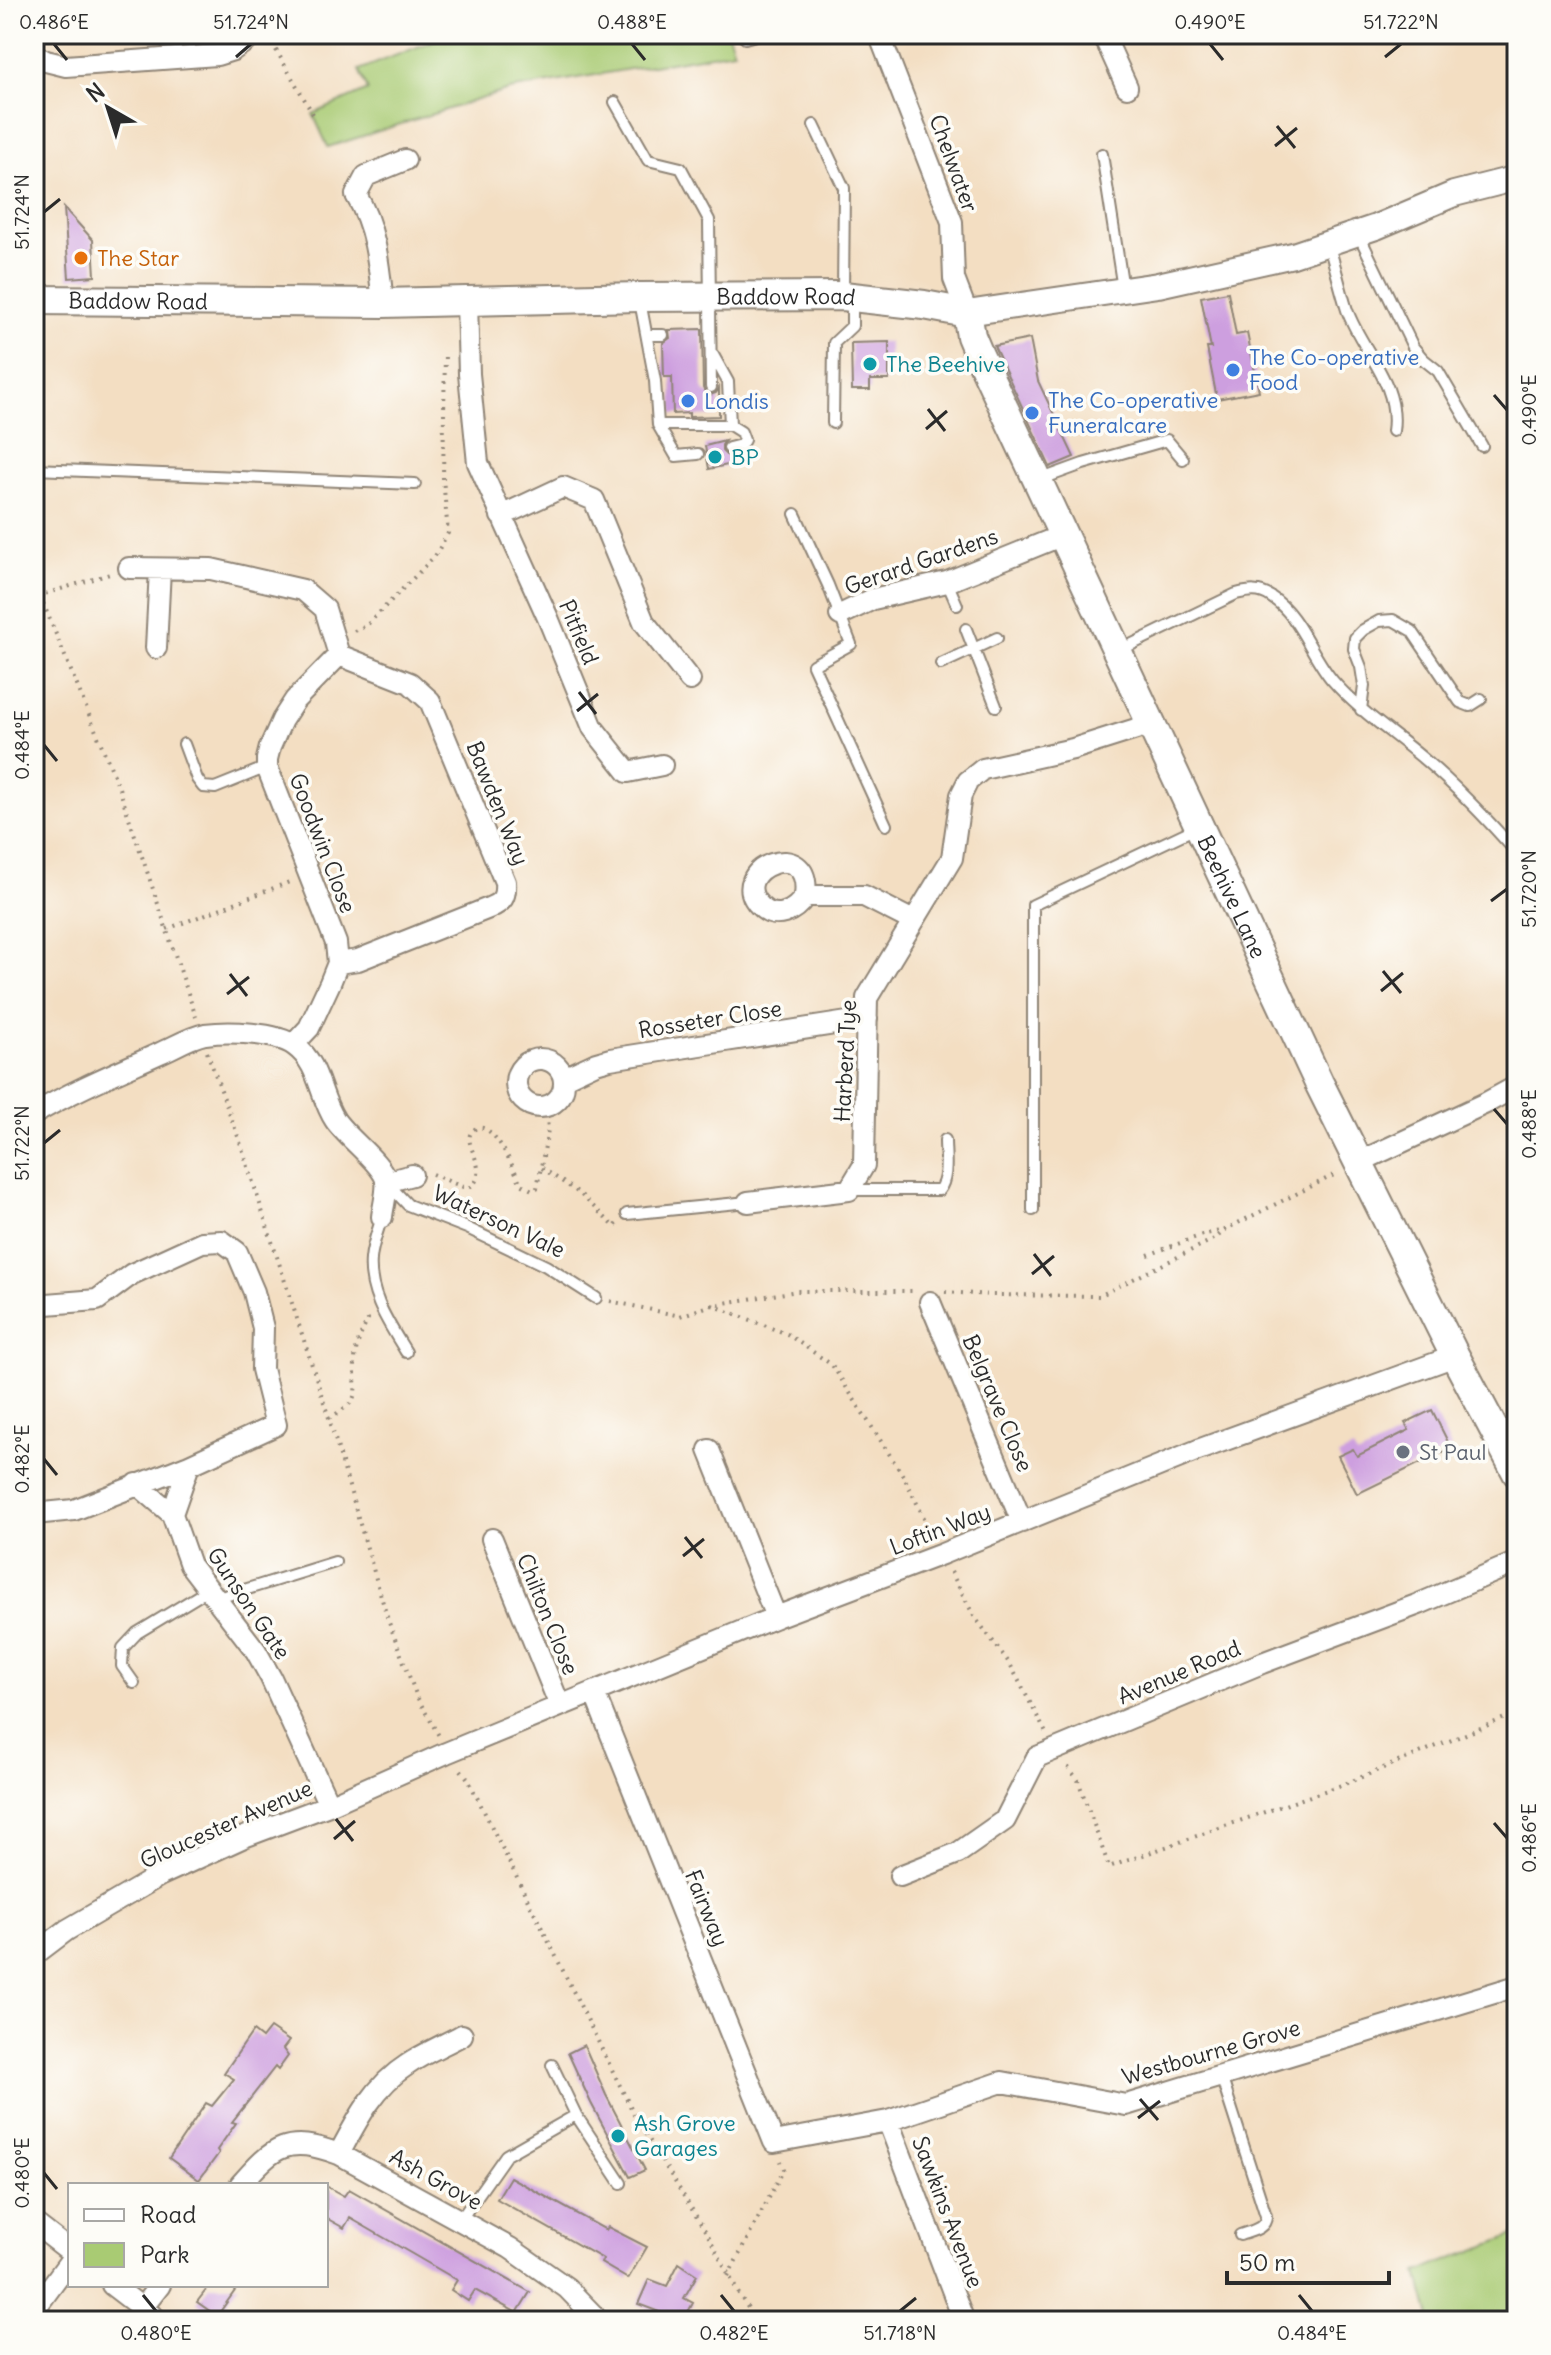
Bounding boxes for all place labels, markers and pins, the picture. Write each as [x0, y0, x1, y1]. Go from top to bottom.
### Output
place label: The Star [97, 244, 179, 272]
marker: The Star [72, 249, 90, 267]
place label: The Co-operative Food [1249, 343, 1419, 396]
place label: The Beehive [886, 350, 1006, 378]
marker: The Beehive [861, 355, 879, 373]
marker: The Co-operative Food [1224, 361, 1242, 379]
place label: The Co-operative Funeralcare [1048, 386, 1218, 439]
place label: Londis [704, 387, 769, 415]
marker: Londis [679, 392, 697, 410]
marker: The Co-operative Funeralcare [1023, 404, 1041, 422]
place label: BP [731, 443, 759, 471]
marker: BP [706, 448, 724, 466]
place label: St Paul [1419, 1438, 1486, 1466]
marker: St Paul [1394, 1443, 1412, 1461]
place label: Ash Grove Garages [634, 2109, 736, 2162]
marker: Ash Grove Garages [609, 2127, 627, 2145]

